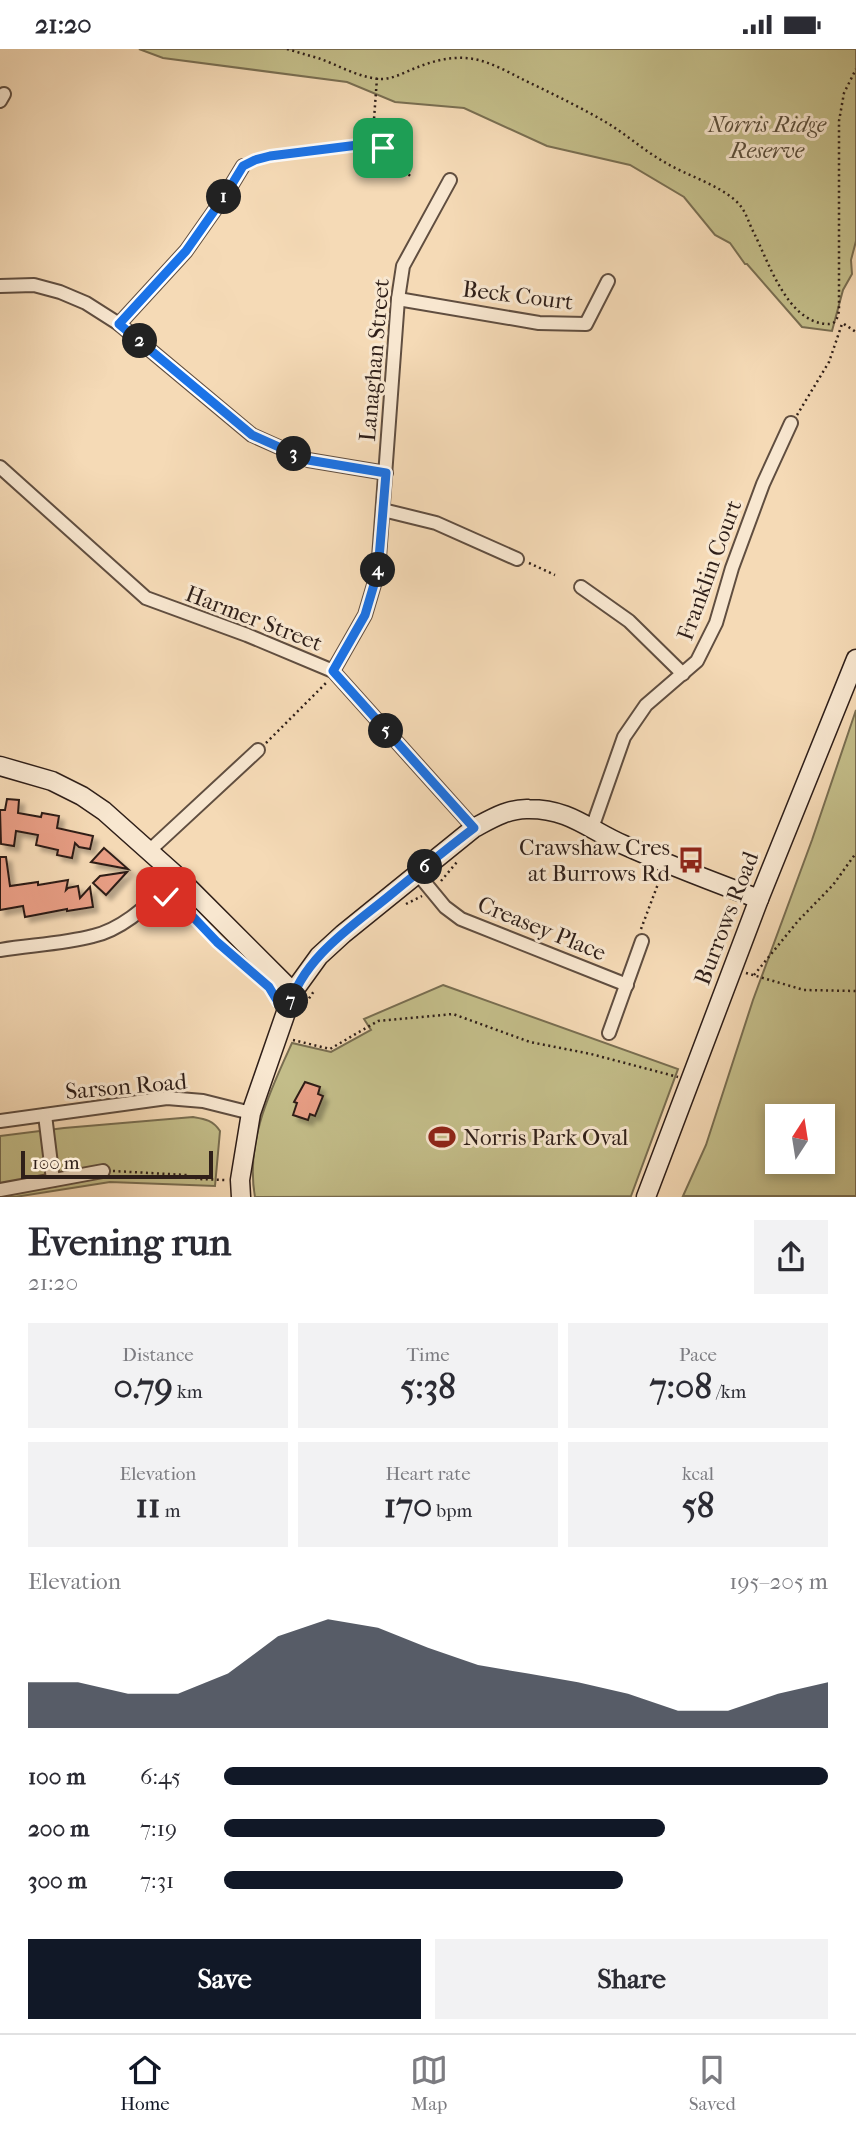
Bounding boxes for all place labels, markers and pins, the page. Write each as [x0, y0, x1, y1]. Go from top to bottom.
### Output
pin [353, 118, 413, 178]
pin: 1 [206, 179, 242, 215]
pin: 2 [122, 323, 158, 359]
pin: 3 [276, 437, 312, 471]
pin: 4 [360, 553, 396, 587]
pin: 5 [368, 713, 404, 749]
place label: Crawshaw Cres at Burrows Rd [519, 834, 670, 887]
bus stop icon: Crawshaw Cres at Burrows Rd [676, 845, 706, 875]
pin: 6 [408, 849, 442, 885]
pin [136, 867, 196, 927]
pin: 7 [274, 983, 308, 1019]
sports icon: Norris Park Oval [427, 1122, 457, 1152]
place label: Norris Park Oval [463, 1124, 629, 1151]

